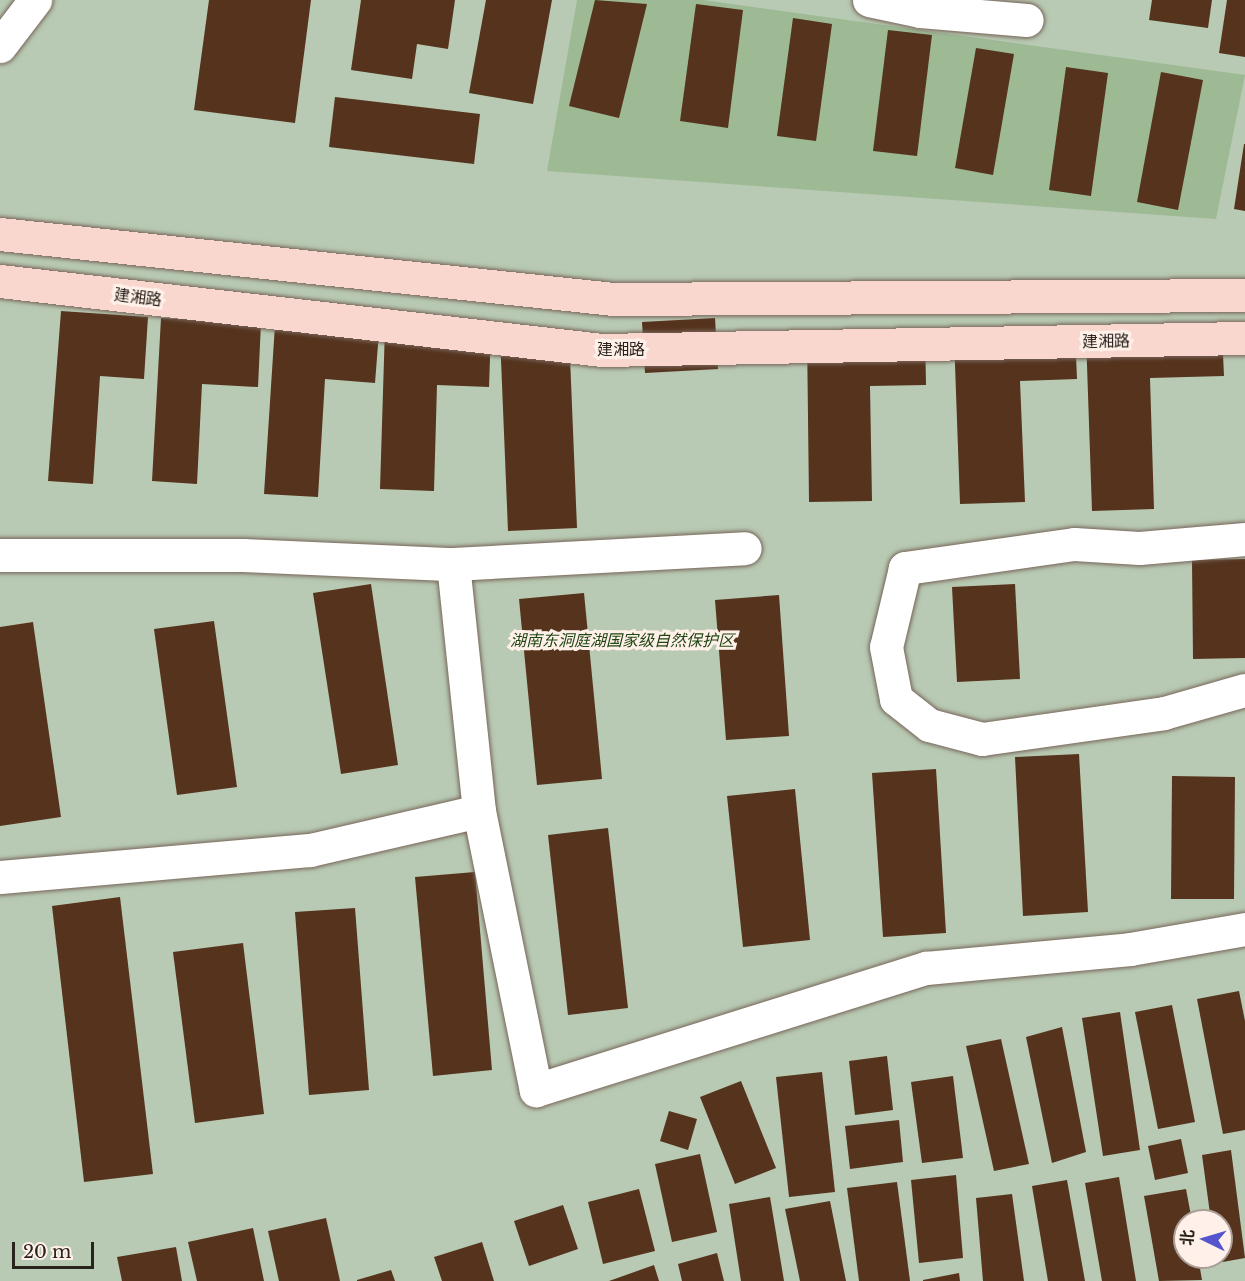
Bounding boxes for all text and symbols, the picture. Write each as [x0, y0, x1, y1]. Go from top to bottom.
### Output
street label: 建湘路 [113, 285, 163, 309]
street label: 建湘路 [1082, 331, 1130, 351]
street label: 建湘路 [597, 339, 645, 359]
park label: 湖南东洞庭湖国家级自然保护区 [510, 630, 734, 650]
north arrow [1173, 1209, 1233, 1269]
text: 北 [1176, 1229, 1198, 1246]
scale bar [15, 1230, 98, 1268]
text: 20 m [23, 1241, 71, 1263]

